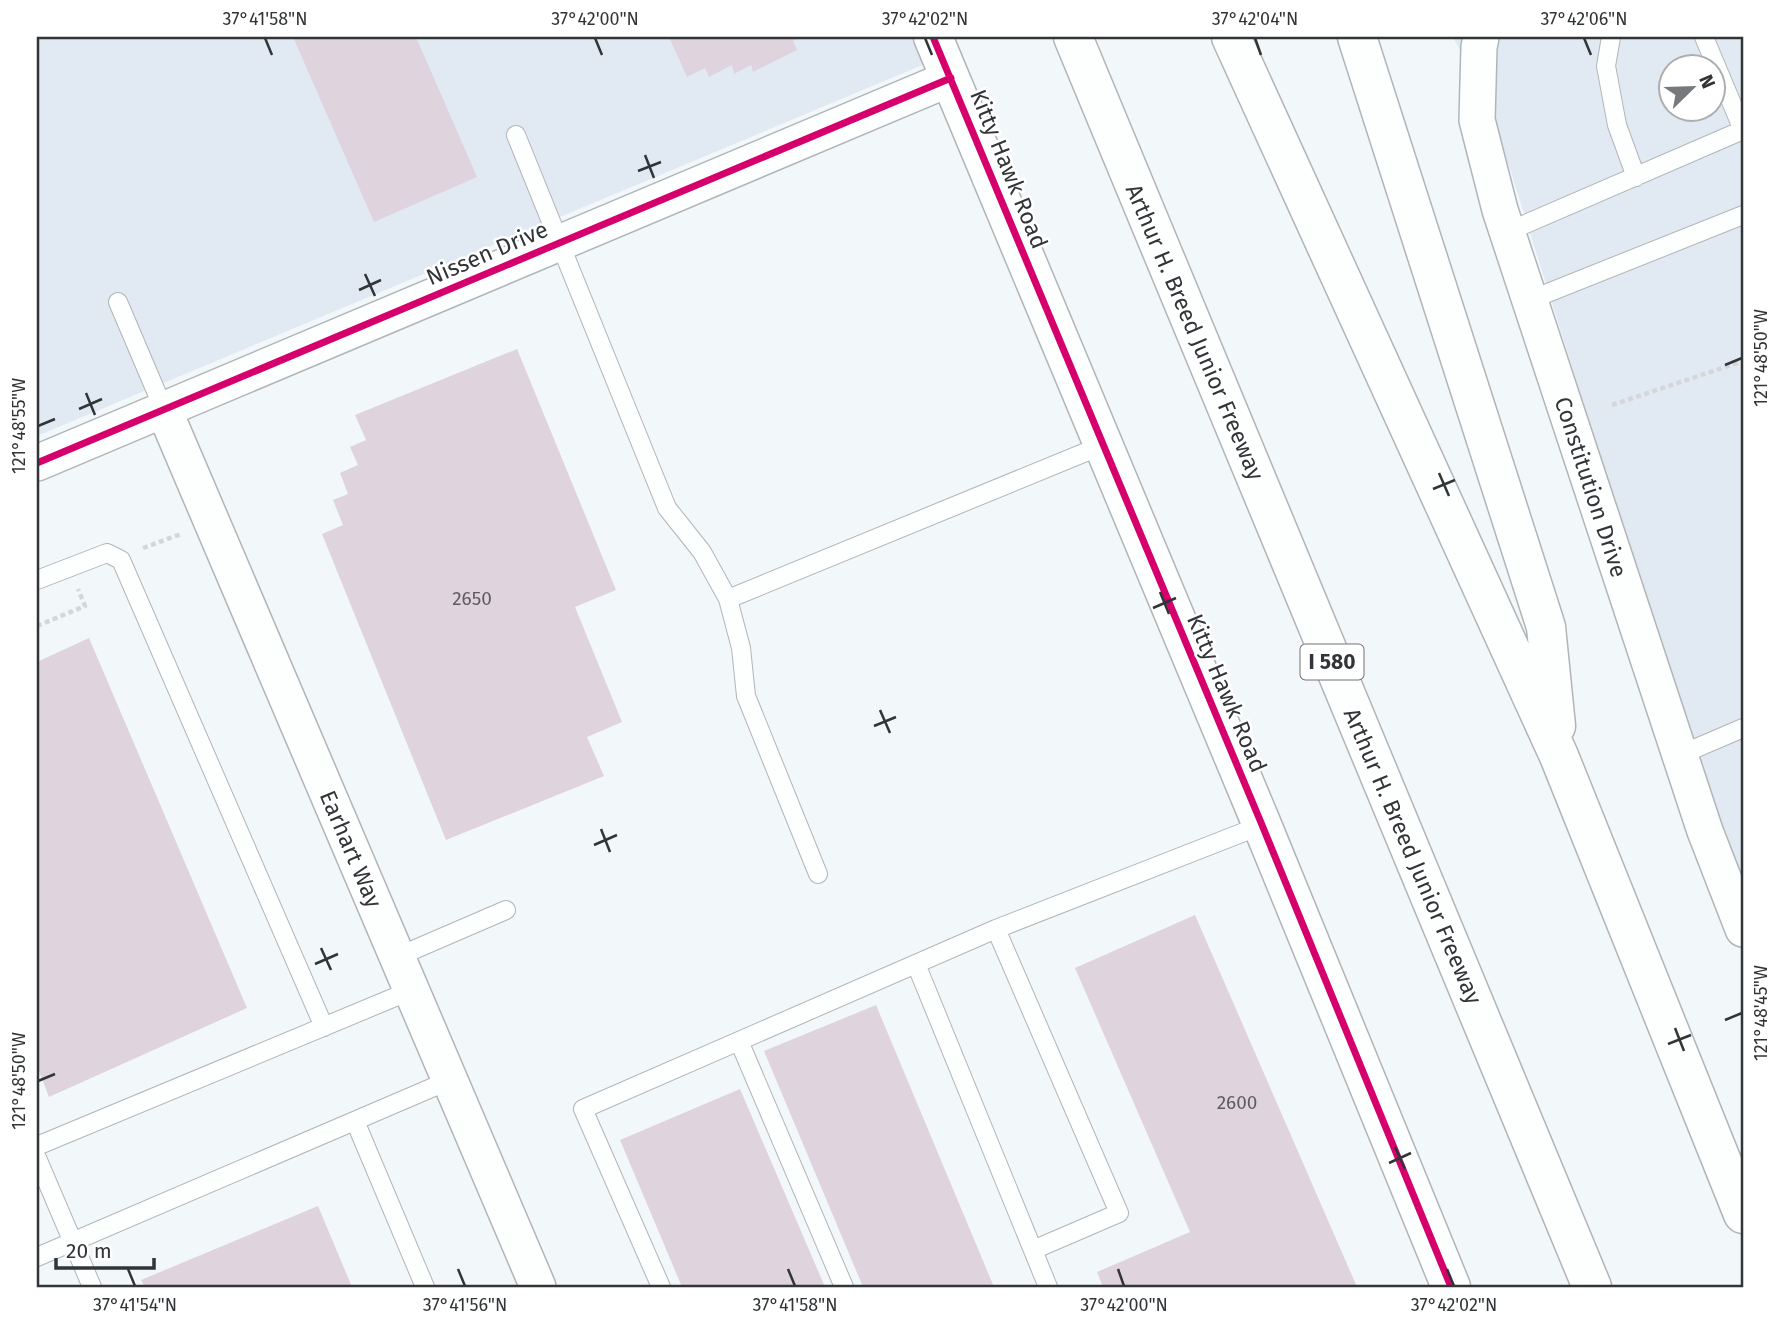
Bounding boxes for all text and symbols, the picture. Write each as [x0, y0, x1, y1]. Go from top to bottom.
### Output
text: 37°41'58"N [223, 8, 307, 30]
text: 37°42'00"N [551, 8, 639, 30]
text: 37°42'02"N [882, 8, 968, 30]
text: 37°42'04"N [1212, 8, 1298, 30]
text: 37°42'06"N [1540, 8, 1628, 30]
north arrow [1658, 52, 1728, 122]
text: N [1694, 71, 1720, 92]
street label: Kitty Hawk Road [964, 85, 1054, 253]
street label: Arthur H. Breed Junior Freeway [1120, 180, 1270, 485]
street label: Nissen Drive [422, 215, 552, 291]
text: 121°48'50"W [1750, 309, 1772, 407]
text: 121°48'55"W [8, 378, 30, 474]
street label: Constitution Drive [1549, 393, 1633, 581]
house number: 2650 [452, 587, 492, 610]
street label: Kitty Hawk Road [1181, 610, 1273, 776]
road number: I 580 [1300, 644, 1364, 680]
street label: Arthur H. Breed Junior Freeway [1338, 704, 1488, 1009]
street label: Earhart Way [314, 786, 388, 912]
text: 121°48'45"W [1750, 965, 1772, 1061]
text: 121°48'50"W [8, 1032, 30, 1130]
house number: 2600 [1217, 1091, 1257, 1114]
scale bar [56, 1226, 154, 1270]
text: 20 m [66, 1238, 112, 1264]
text: 37°41'54"N [93, 1294, 177, 1316]
text: 37°41'56"N [423, 1294, 507, 1316]
text: 37°41'58"N [753, 1294, 837, 1316]
text: 37°42'00"N [1080, 1294, 1168, 1316]
text: 37°42'02"N [1411, 1294, 1497, 1316]

